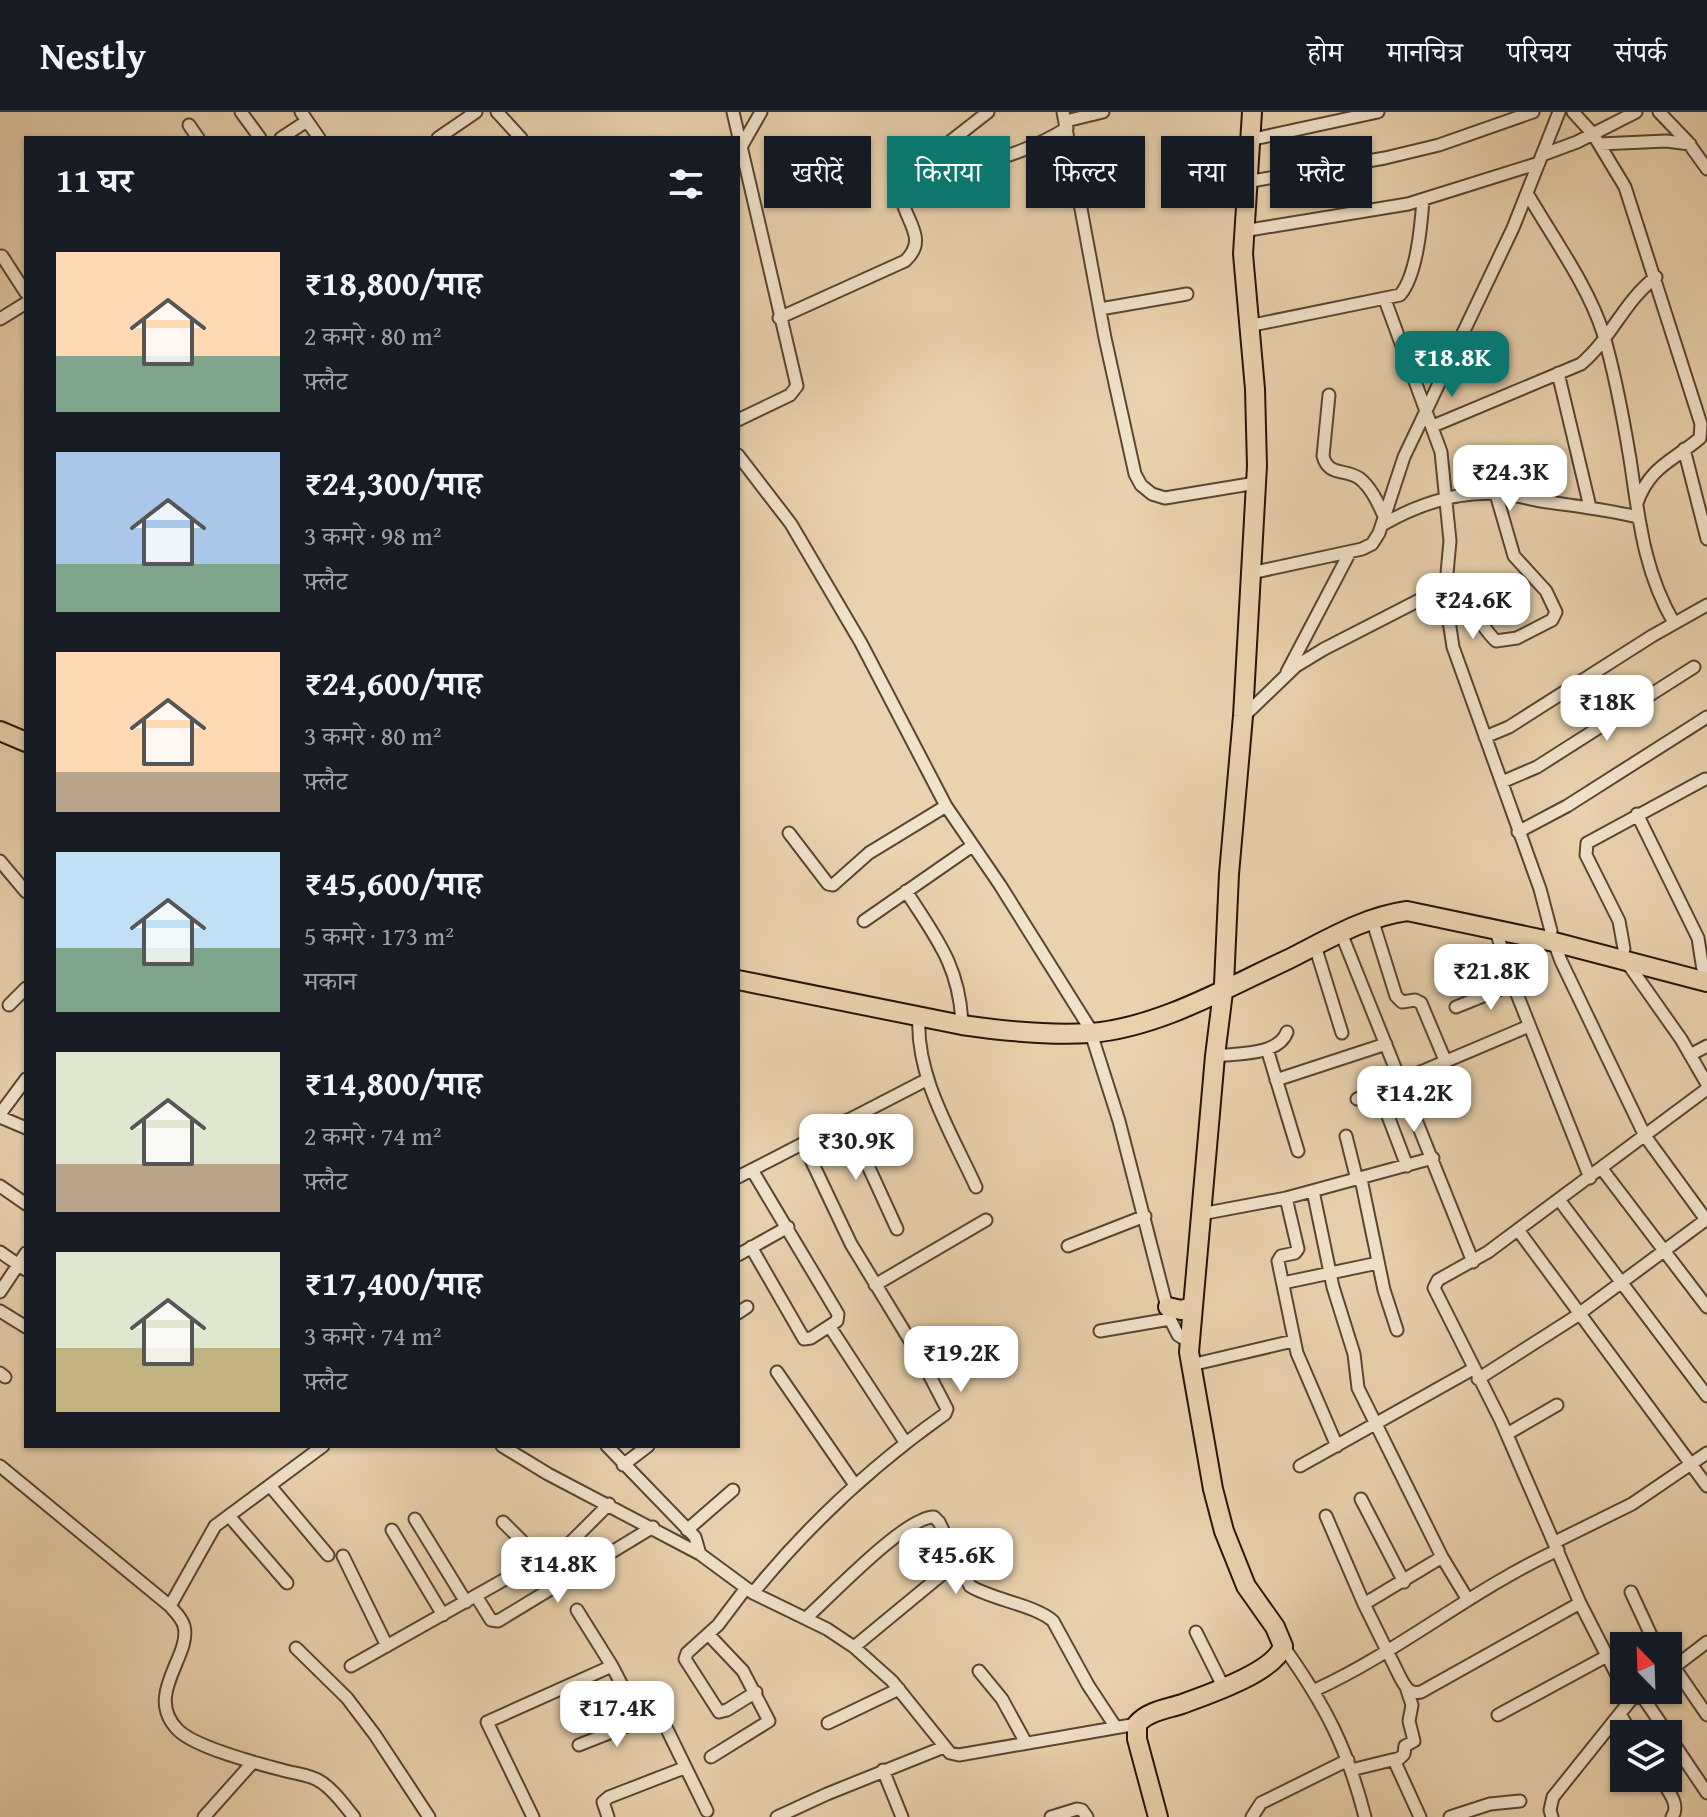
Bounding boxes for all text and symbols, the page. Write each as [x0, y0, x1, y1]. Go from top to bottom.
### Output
text: Nestly [40, 27, 146, 83]
text: होम [1307, 31, 1343, 72]
text: मानचित्र [1387, 31, 1463, 72]
text: परिचय [1507, 31, 1570, 72]
text: संपर्क [1614, 31, 1667, 72]
chip: खरीदें [764, 136, 871, 208]
chip: किराया [887, 136, 1010, 208]
chip: फ़िल्टर [1026, 136, 1145, 208]
chip: नया [1161, 136, 1254, 208]
chip: फ़्लैट [1270, 136, 1372, 208]
text: 11 घर [56, 155, 132, 204]
icon: filters [664, 162, 708, 206]
text: ₹18,800/माह [304, 258, 482, 307]
icon: home [120, 284, 216, 380]
text: 2 कमरे · 80 m² [304, 316, 441, 355]
pin: ₹18.8K [1387, 331, 1517, 399]
text: ₹18.8K [1413, 337, 1491, 376]
text: फ़्लैट [304, 361, 347, 400]
pin: ₹24.3K [1445, 445, 1575, 513]
text: ₹24.3K [1471, 451, 1549, 490]
text: ₹24,300/माह [304, 458, 482, 507]
icon: home [120, 484, 216, 580]
text: 3 कमरे · 98 m² [304, 516, 441, 555]
text: फ़्लैट [304, 561, 347, 600]
pin: ₹24.6K [1408, 573, 1538, 641]
text: ₹24.6K [1434, 579, 1512, 618]
text: ₹24,600/माह [304, 658, 482, 707]
pin: ₹18K [1560, 675, 1654, 743]
text: ₹18K [1579, 681, 1635, 720]
icon: home [120, 684, 216, 780]
text: 3 कमरे · 80 m² [304, 716, 441, 755]
text: फ़्लैट [304, 761, 347, 800]
text: ₹45,600/माह [304, 858, 482, 907]
icon: home [120, 884, 216, 980]
text: 5 कमरे · 173 m² [304, 916, 454, 955]
pin: ₹21.8K [1426, 944, 1556, 1012]
text: ₹21.8K [1452, 950, 1530, 989]
text: मकान [304, 961, 357, 1000]
text: ₹14,800/माह [304, 1058, 482, 1107]
pin: ₹14.2K [1349, 1066, 1479, 1134]
text: ₹14.2K [1375, 1072, 1453, 1111]
icon: home [120, 1084, 216, 1180]
pin: ₹30.9K [791, 1114, 921, 1182]
text: 2 कमरे · 74 m² [304, 1116, 441, 1155]
text: ₹30.9K [817, 1120, 895, 1159]
text: फ़्लैट [304, 1161, 347, 1200]
text: ₹17,400/माह [304, 1258, 482, 1307]
icon: home [120, 1284, 216, 1380]
text: 3 कमरे · 74 m² [304, 1316, 441, 1355]
pin: ₹19.2K [896, 1326, 1026, 1394]
text: ₹19.2K [922, 1332, 1000, 1371]
text: फ़्लैट [304, 1361, 347, 1400]
pin: ₹45.6K [891, 1528, 1021, 1596]
text: ₹45.6K [917, 1534, 995, 1573]
pin: ₹14.8K [493, 1537, 623, 1605]
text: ₹14.8K [519, 1543, 597, 1582]
north arrow [1610, 1632, 1682, 1704]
map controls [1610, 1632, 1682, 1792]
pin: ₹17.4K [552, 1681, 682, 1749]
text: ₹17.4K [578, 1687, 656, 1726]
button: layers [1610, 1720, 1682, 1792]

